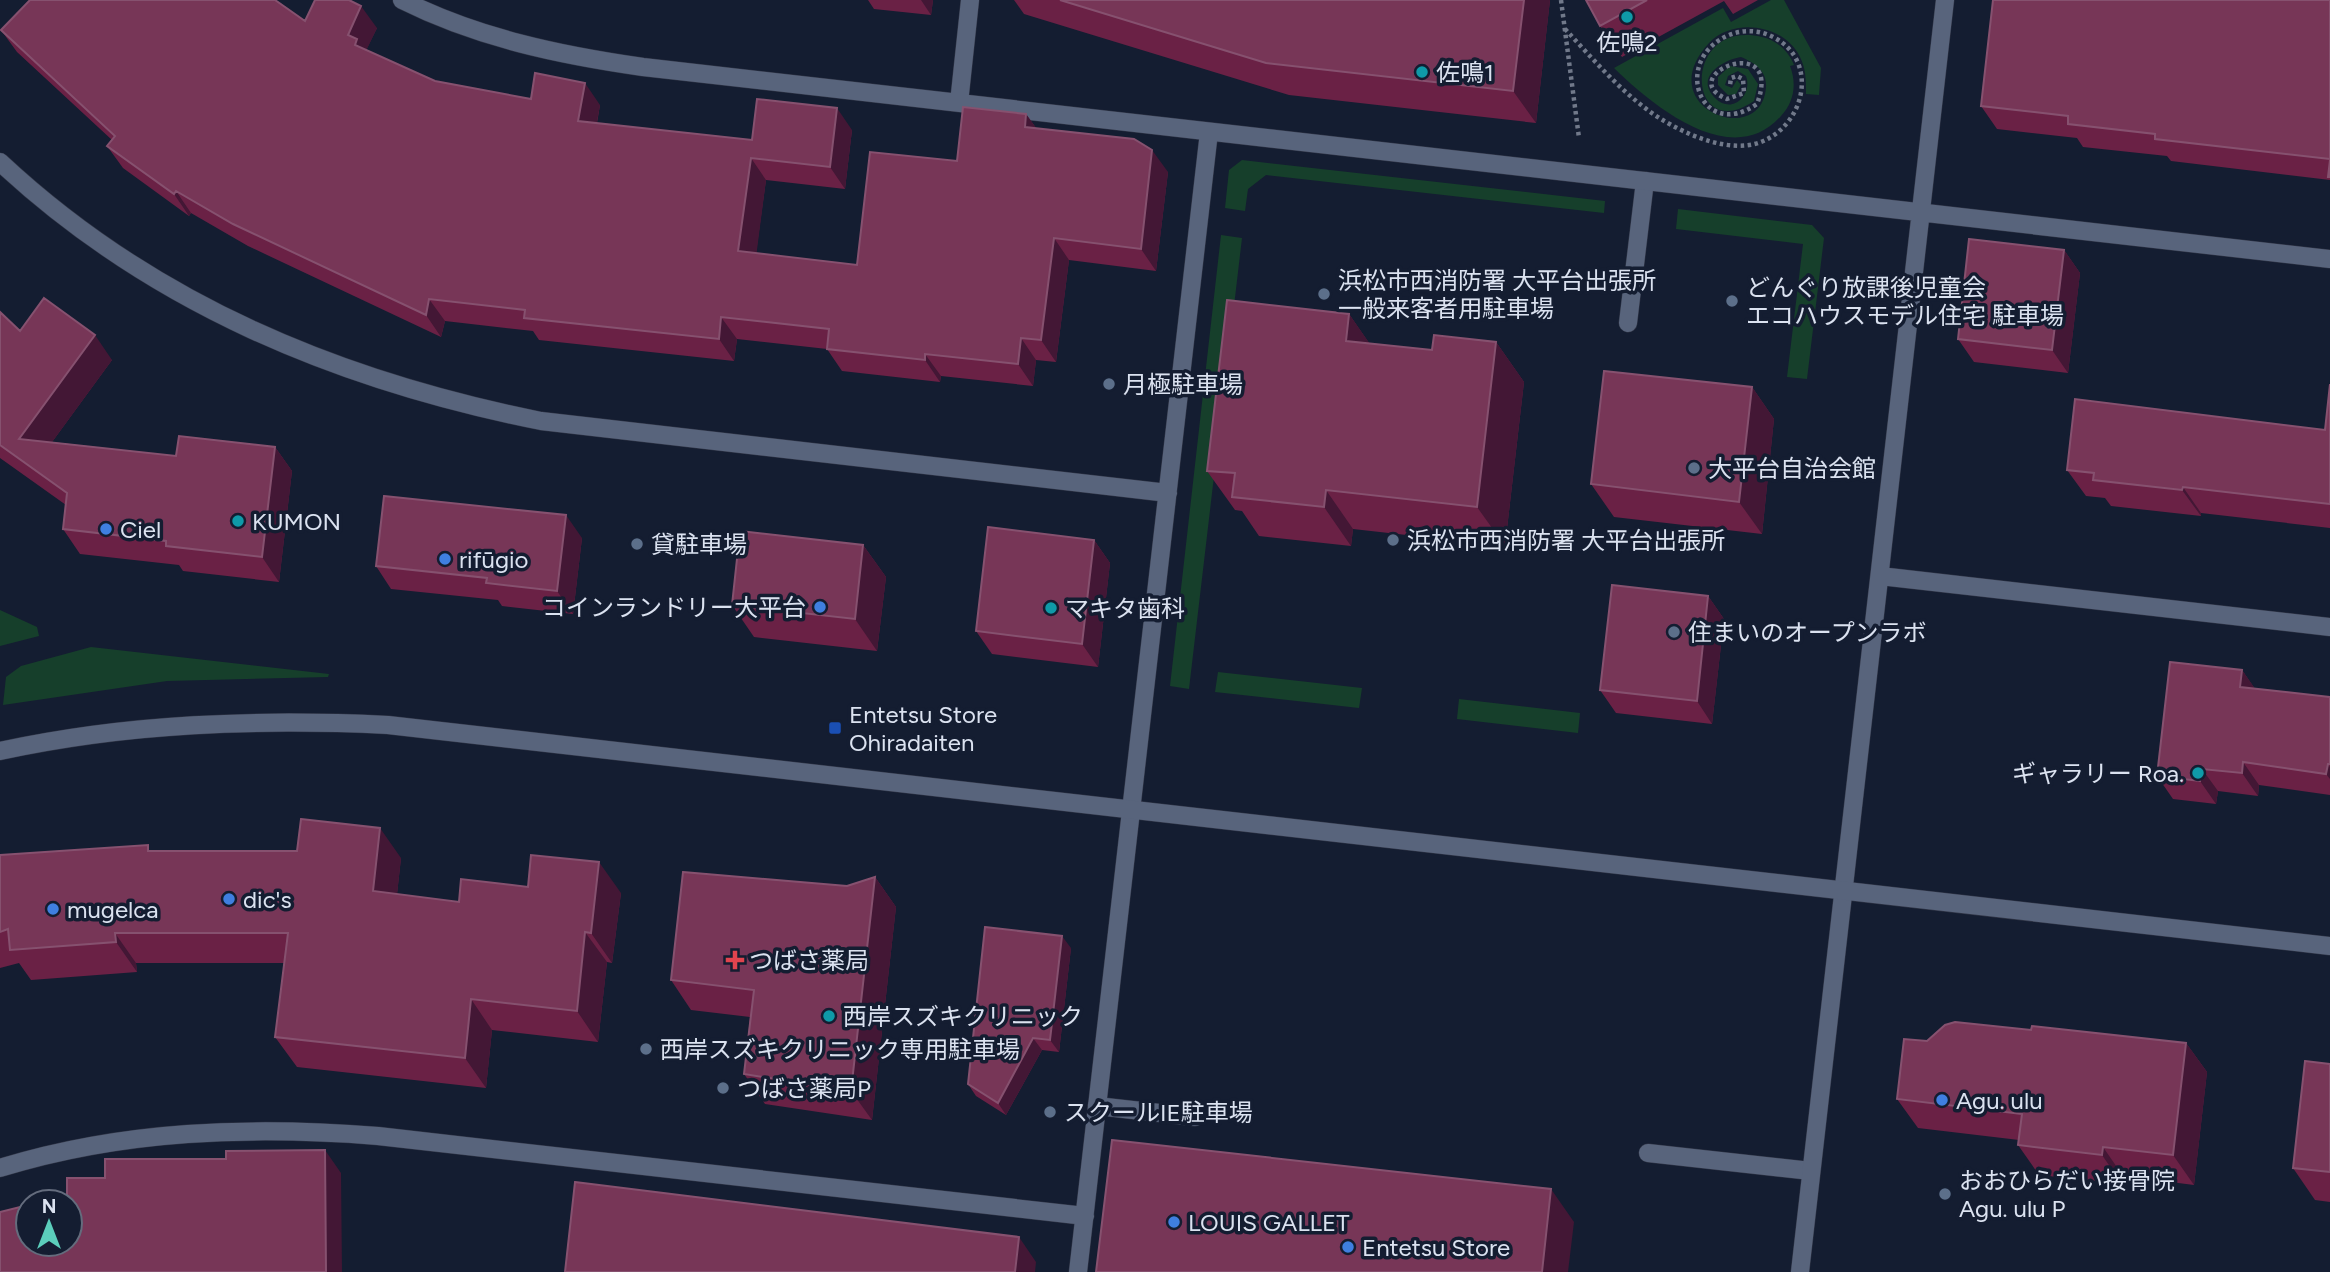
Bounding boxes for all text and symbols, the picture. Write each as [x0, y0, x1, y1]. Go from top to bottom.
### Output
marker: 佐鳴2 [1619, 9, 1635, 25]
place label: 佐鳴2 [1596, 28, 1658, 57]
place label: 佐鳴1 [1436, 58, 1494, 87]
marker: 佐鳴1 [1414, 64, 1430, 80]
place label: 浜松市西消防署 大平台出張所 一般来客者用駐車場 [1338, 266, 1656, 323]
place label: どんぐり放課後児童会 エコハウスモデル住宅 駐車場 [1746, 273, 2064, 330]
marker: 浜松市西消防署 大平台出張所 一般来客者用駐車場 [1316, 286, 1332, 302]
marker: どんぐり放課後児童会 エコハウスモデル住宅 駐車場 [1724, 293, 1740, 309]
place label: 月極駐車場 [1123, 370, 1243, 399]
marker: 月極駐車場 [1101, 376, 1117, 392]
place label: 大平台自治会館 [1708, 454, 1876, 483]
marker: 大平台自治会館 [1686, 460, 1702, 476]
place label: KUMON [252, 507, 341, 536]
marker: KUMON [230, 513, 246, 529]
place label: Ciel [120, 515, 161, 544]
marker: Ciel [98, 521, 114, 537]
place label: 浜松市西消防署 大平台出張所 [1407, 526, 1725, 555]
place label: 貸駐車場 [651, 530, 747, 559]
marker: 浜松市西消防署 大平台出張所 [1385, 532, 1401, 548]
marker: 貸駐車場 [629, 536, 645, 552]
place label: rifūgio [459, 545, 529, 574]
marker: rifūgio [437, 551, 453, 567]
place label: コインランドリー大平台 [542, 593, 806, 622]
place label: マキタ歯科 [1065, 594, 1185, 623]
marker: コインランドリー大平台 [812, 599, 828, 615]
marker: マキタ歯科 [1043, 600, 1059, 616]
place label: 住まいのオープンラボ [1688, 618, 1927, 647]
marker: 住まいのオープンラボ [1666, 624, 1682, 640]
place label: Entetsu Store Ohiradaiten [849, 700, 997, 757]
marker: Entetsu Store Ohiradaiten [827, 720, 843, 736]
place label: ギャラリー Roa. [2012, 759, 2184, 788]
marker: ギャラリー Roa. [2190, 765, 2206, 781]
place label: dic's [243, 885, 292, 914]
marker: dic's [221, 891, 237, 907]
place label: mugelca [67, 895, 159, 924]
marker: mugelca [45, 901, 61, 917]
place label: つばさ薬局 [749, 946, 869, 975]
marker: つばさ薬局 [727, 952, 743, 968]
place label: 西岸スズキクリニック [843, 1002, 1083, 1031]
marker: 西岸スズキクリニック [821, 1008, 837, 1024]
place label: 西岸スズキクリニック専用駐車場 [660, 1035, 1020, 1064]
marker: 西岸スズキクリニック専用駐車場 [638, 1041, 654, 1057]
place label: つばさ薬局P [737, 1074, 871, 1103]
marker: つばさ薬局P [715, 1080, 731, 1096]
place label: Agu. ulu [1956, 1086, 2043, 1115]
marker: Agu. ulu [1934, 1092, 1950, 1108]
place label: スクールIE駐車場 [1064, 1098, 1253, 1127]
marker: スクールIE駐車場 [1042, 1104, 1058, 1120]
place label: おおひらだい接骨院 Agu. ulu P [1959, 1166, 2175, 1223]
marker: おおひらだい接骨院 Agu. ulu P [1937, 1186, 1953, 1202]
north arrow [14, 1188, 84, 1258]
text: N [42, 1195, 56, 1218]
place label: LOUIS GALLET [1188, 1208, 1350, 1237]
marker: LOUIS GALLET [1166, 1214, 1182, 1230]
place label: Entetsu Store [1362, 1233, 1510, 1262]
marker: Entetsu Store [1340, 1239, 1356, 1255]

